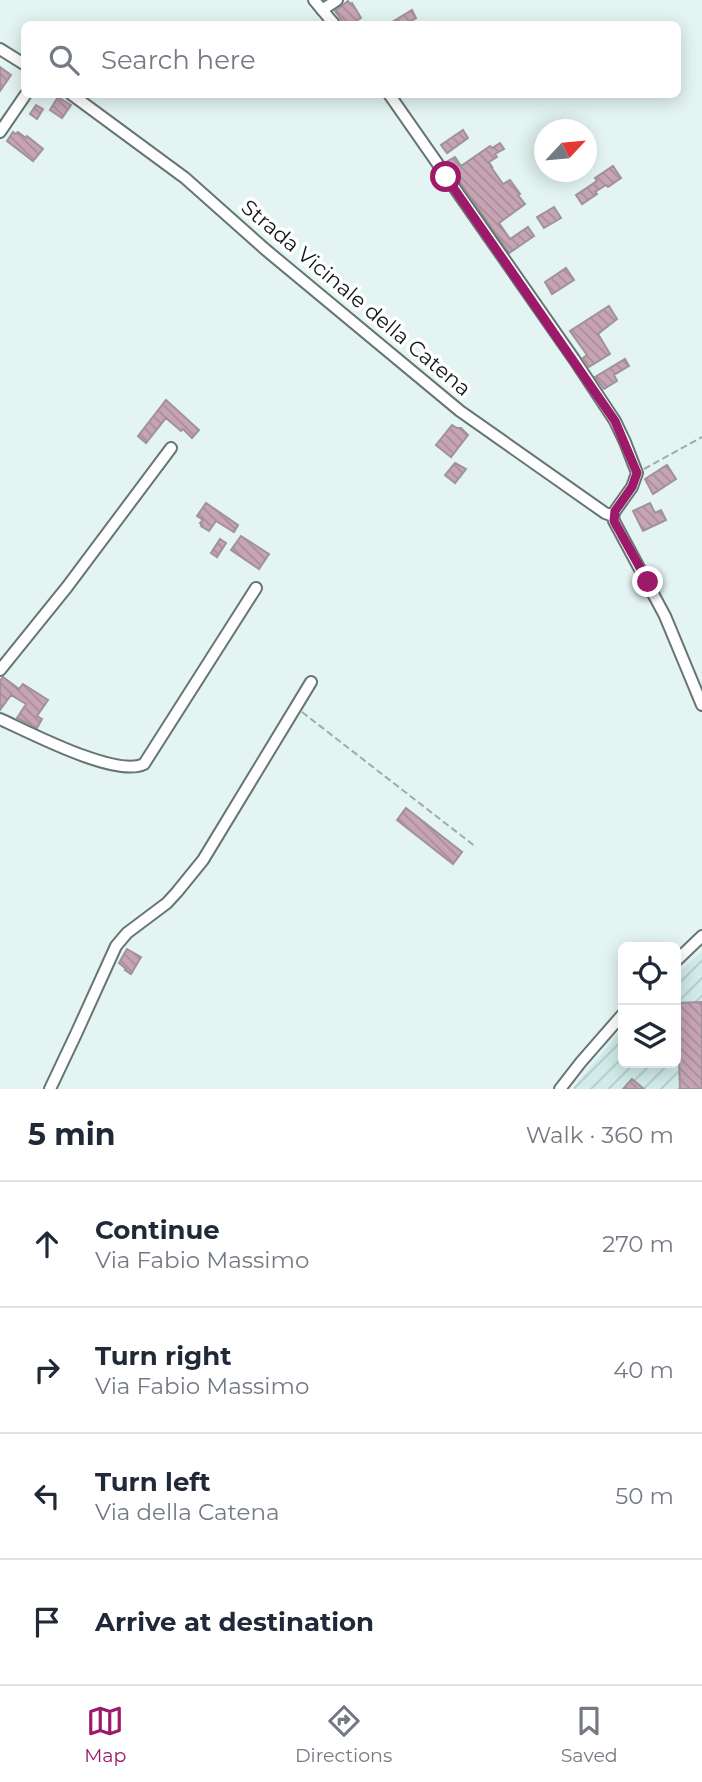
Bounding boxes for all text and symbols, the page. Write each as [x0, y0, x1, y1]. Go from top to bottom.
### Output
search box [21, 21, 681, 98]
icon: search [45, 41, 83, 79]
text: Search here [101, 44, 256, 76]
north arrow [534, 119, 597, 182]
route start [430, 161, 461, 192]
street label: Strada Vicinale della Catena [237, 194, 476, 401]
route end [632, 566, 663, 597]
map controls [618, 942, 681, 1068]
button: locate [618, 942, 681, 1005]
button: layers [618, 1005, 681, 1068]
text: 5 min [28, 1116, 116, 1153]
text: Walk · 360 m [526, 1121, 674, 1149]
text: Continue [95, 1214, 220, 1246]
icon: ahead [28, 1225, 66, 1263]
text: 270 m [602, 1230, 674, 1258]
text: Via Fabio Massimo [95, 1246, 309, 1274]
text: Turn right [95, 1340, 231, 1372]
icon: right [28, 1351, 66, 1389]
text: 40 m [613, 1356, 674, 1384]
text: Via Fabio Massimo [95, 1372, 309, 1400]
text: Turn left [95, 1466, 211, 1498]
icon: left [28, 1477, 66, 1515]
text: 50 m [615, 1482, 674, 1510]
text: Via della Catena [95, 1498, 280, 1526]
icon: arrive [28, 1603, 66, 1641]
text: Arrive at destination [95, 1606, 374, 1638]
tab: Map [84, 1702, 126, 1767]
tab: Directions [295, 1702, 392, 1767]
tab: Saved [561, 1702, 618, 1767]

